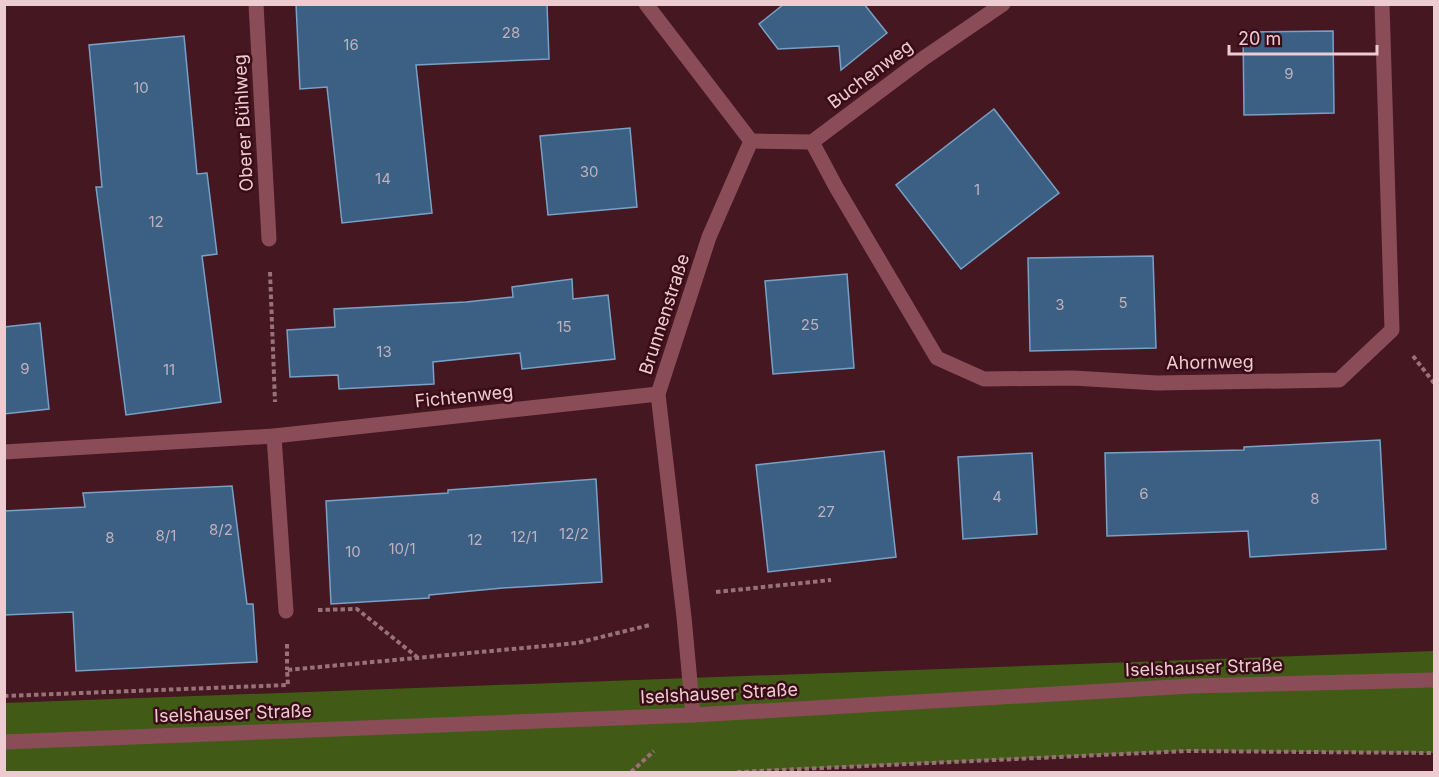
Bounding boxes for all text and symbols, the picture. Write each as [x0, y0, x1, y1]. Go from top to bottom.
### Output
scale bar [1229, 18, 1378, 56]
house number: 28 [502, 23, 520, 42]
text: 20 m [1238, 28, 1281, 49]
house number: 16 [343, 35, 359, 54]
street label: Buchenweg [824, 35, 916, 113]
street label: Oberer Bühlweg [229, 54, 257, 192]
house number: 9 [1284, 64, 1294, 83]
house number: 10 [133, 78, 149, 97]
house number: 30 [580, 162, 598, 181]
house number: 14 [375, 169, 391, 188]
house number: 1 [974, 180, 980, 199]
house number: 12 [148, 212, 164, 231]
street label: Brunnenstraße [635, 251, 693, 377]
house number: 5 [1118, 293, 1128, 312]
house number: 3 [1055, 295, 1065, 314]
house number: 25 [801, 315, 819, 334]
house number: 15 [556, 317, 572, 336]
house number: 13 [376, 342, 392, 361]
street label: Ahornweg [1166, 351, 1254, 373]
house number: 9 [20, 359, 30, 378]
house number: 11 [163, 360, 175, 379]
street label: Fichtenweg [414, 380, 514, 412]
house number: 6 [1139, 484, 1149, 503]
house number: 4 [992, 487, 1002, 506]
house number: 8 [1310, 489, 1320, 508]
house number: 27 [817, 502, 835, 521]
house number: 8/2 [209, 520, 233, 539]
house number: 12/2 [559, 524, 589, 543]
house number: 8/1 [156, 526, 176, 545]
house number: 12/1 [511, 527, 537, 546]
house number: 8 [105, 528, 115, 547]
house number: 12 [467, 530, 483, 549]
house number: 10/1 [388, 539, 416, 558]
house number: 10 [345, 542, 361, 561]
street label: Iselshauser Straße [1125, 654, 1283, 680]
street label: Iselshauser Straße [640, 678, 798, 708]
street label: Iselshauser Straße [154, 700, 312, 726]

